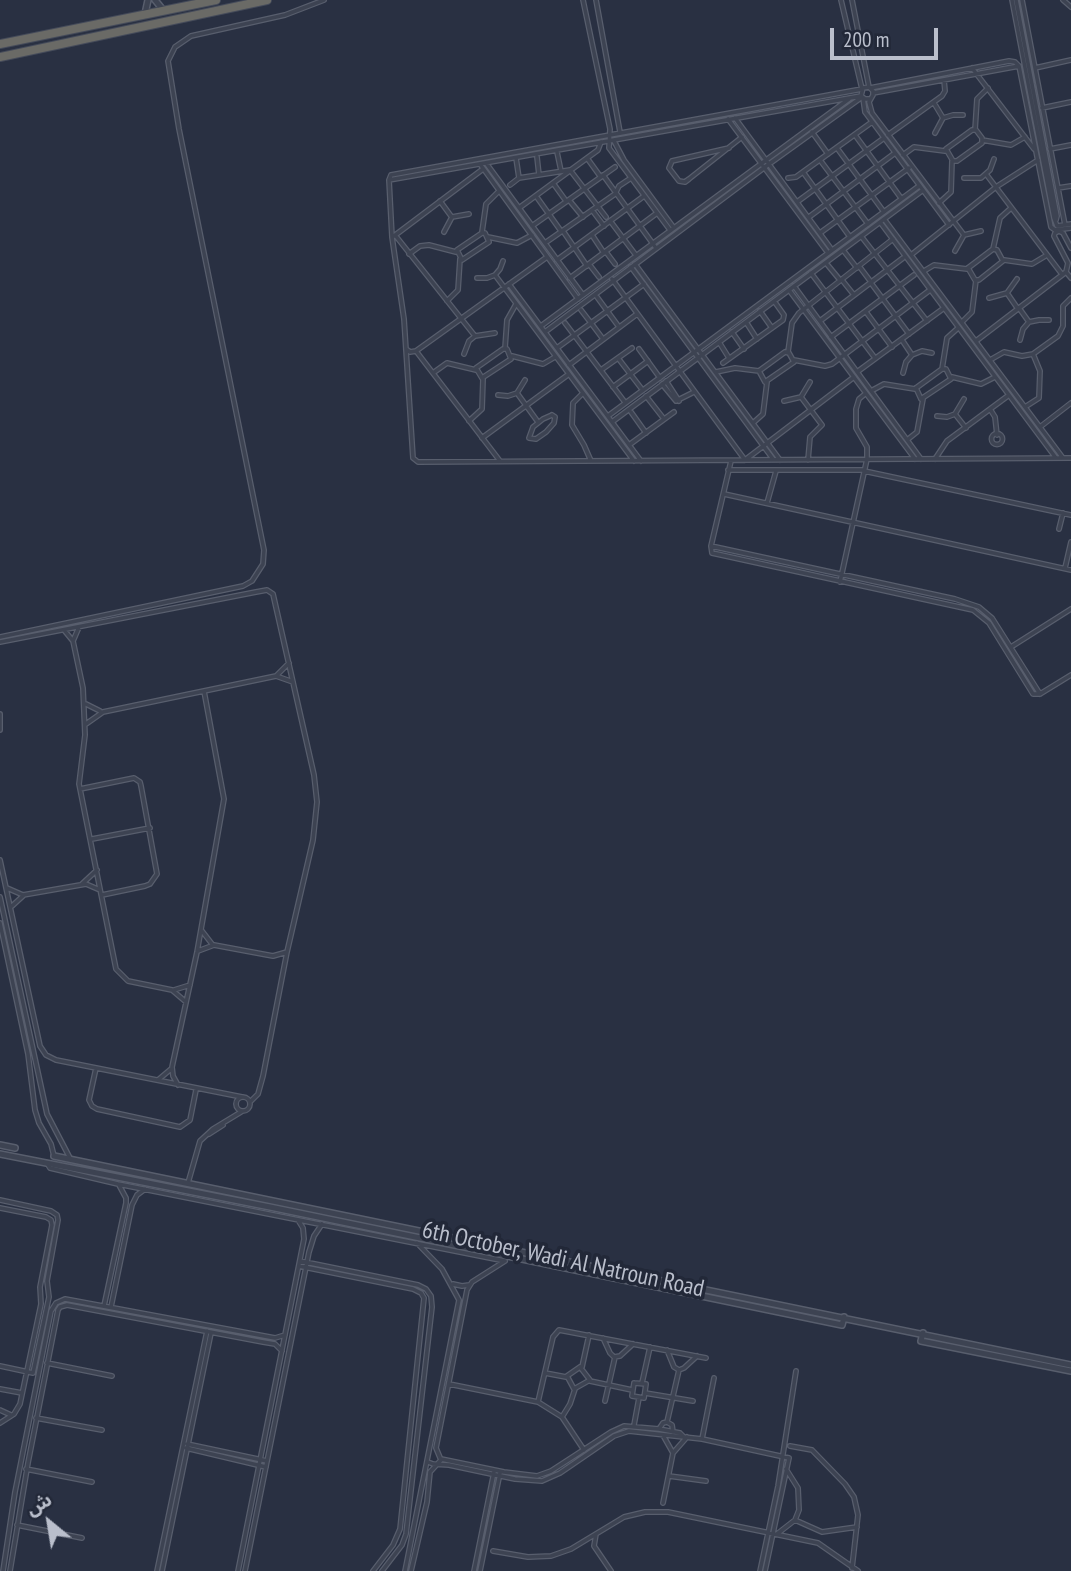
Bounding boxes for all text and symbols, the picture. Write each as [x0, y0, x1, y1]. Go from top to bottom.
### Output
scale bar [833, 14, 942, 58]
text: 200 m [843, 26, 889, 53]
street label: 6th October, Wadi Al Natroun Road [419, 1216, 707, 1304]
north arrow [14, 1487, 84, 1557]
text: ش [21, 1487, 56, 1521]

